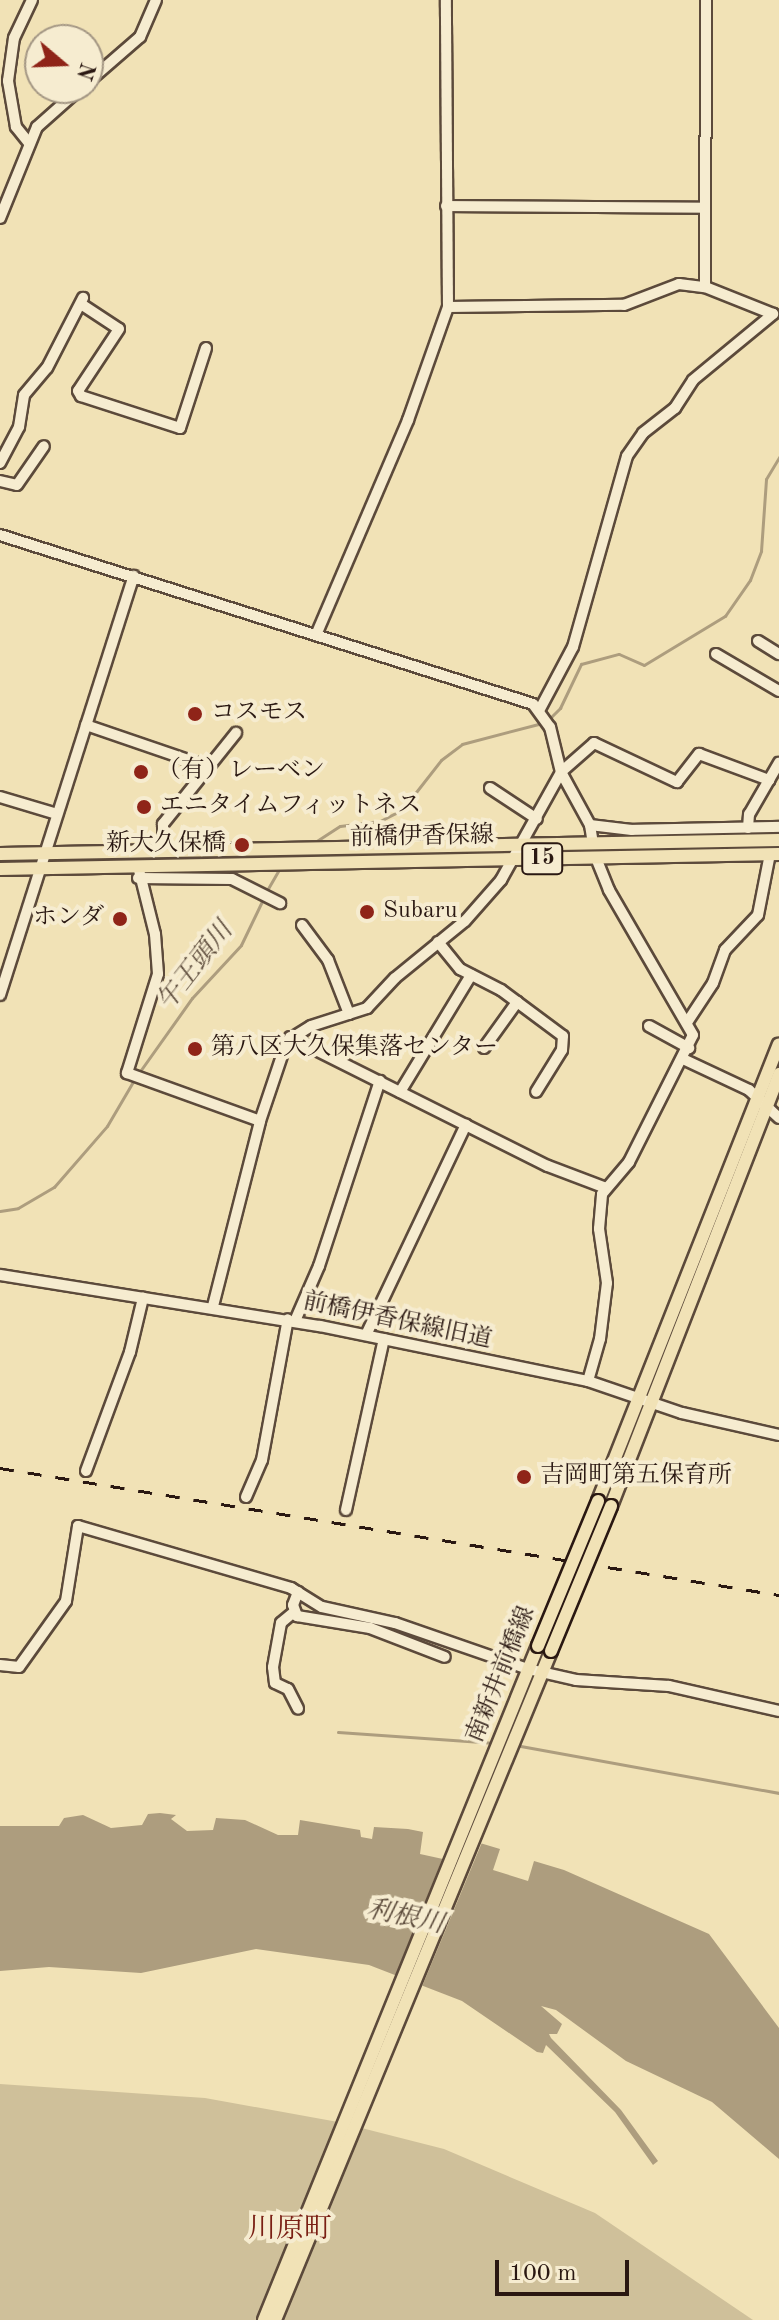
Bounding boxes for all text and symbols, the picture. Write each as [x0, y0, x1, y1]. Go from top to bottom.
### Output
north arrow [24, 24, 104, 104]
text: N [72, 60, 98, 83]
place label: コスモス [211, 700, 307, 728]
marker: コスモス [186, 705, 204, 723]
place label: （有）レーベン [157, 758, 325, 786]
marker: （有）レーベン [132, 763, 150, 781]
place label: エニタイムフィットネス [160, 793, 424, 821]
marker: エニタイムフィットネス [135, 798, 153, 816]
street label: 前橋伊香保線 [350, 822, 494, 854]
place label: 新大久保橋 [106, 831, 226, 859]
marker: 新大久保橋 [233, 836, 251, 854]
road number: 15 [520, 841, 564, 877]
place label: Subaru [383, 898, 457, 926]
marker: Subaru [358, 903, 376, 921]
place label: ホンダ [32, 905, 104, 933]
marker: ホンダ [111, 910, 129, 928]
water label: 午王頭川 [152, 916, 240, 1018]
place label: 第八区大久保集落センター [211, 1035, 499, 1063]
marker: 第八区大久保集落センター [186, 1040, 204, 1058]
street label: 前橋伊香保線旧道 [300, 1288, 494, 1356]
place label: 吉岡町第五保育所 [540, 1463, 732, 1491]
marker: 吉岡町第五保育所 [515, 1468, 533, 1486]
street label: 南新井前橋線 [462, 1603, 542, 1747]
water label: 利根川 [364, 1895, 446, 1941]
district label: 川原町 [248, 2213, 332, 2247]
scale bar [499, 2244, 633, 2294]
text: 100 m [509, 2262, 577, 2286]

